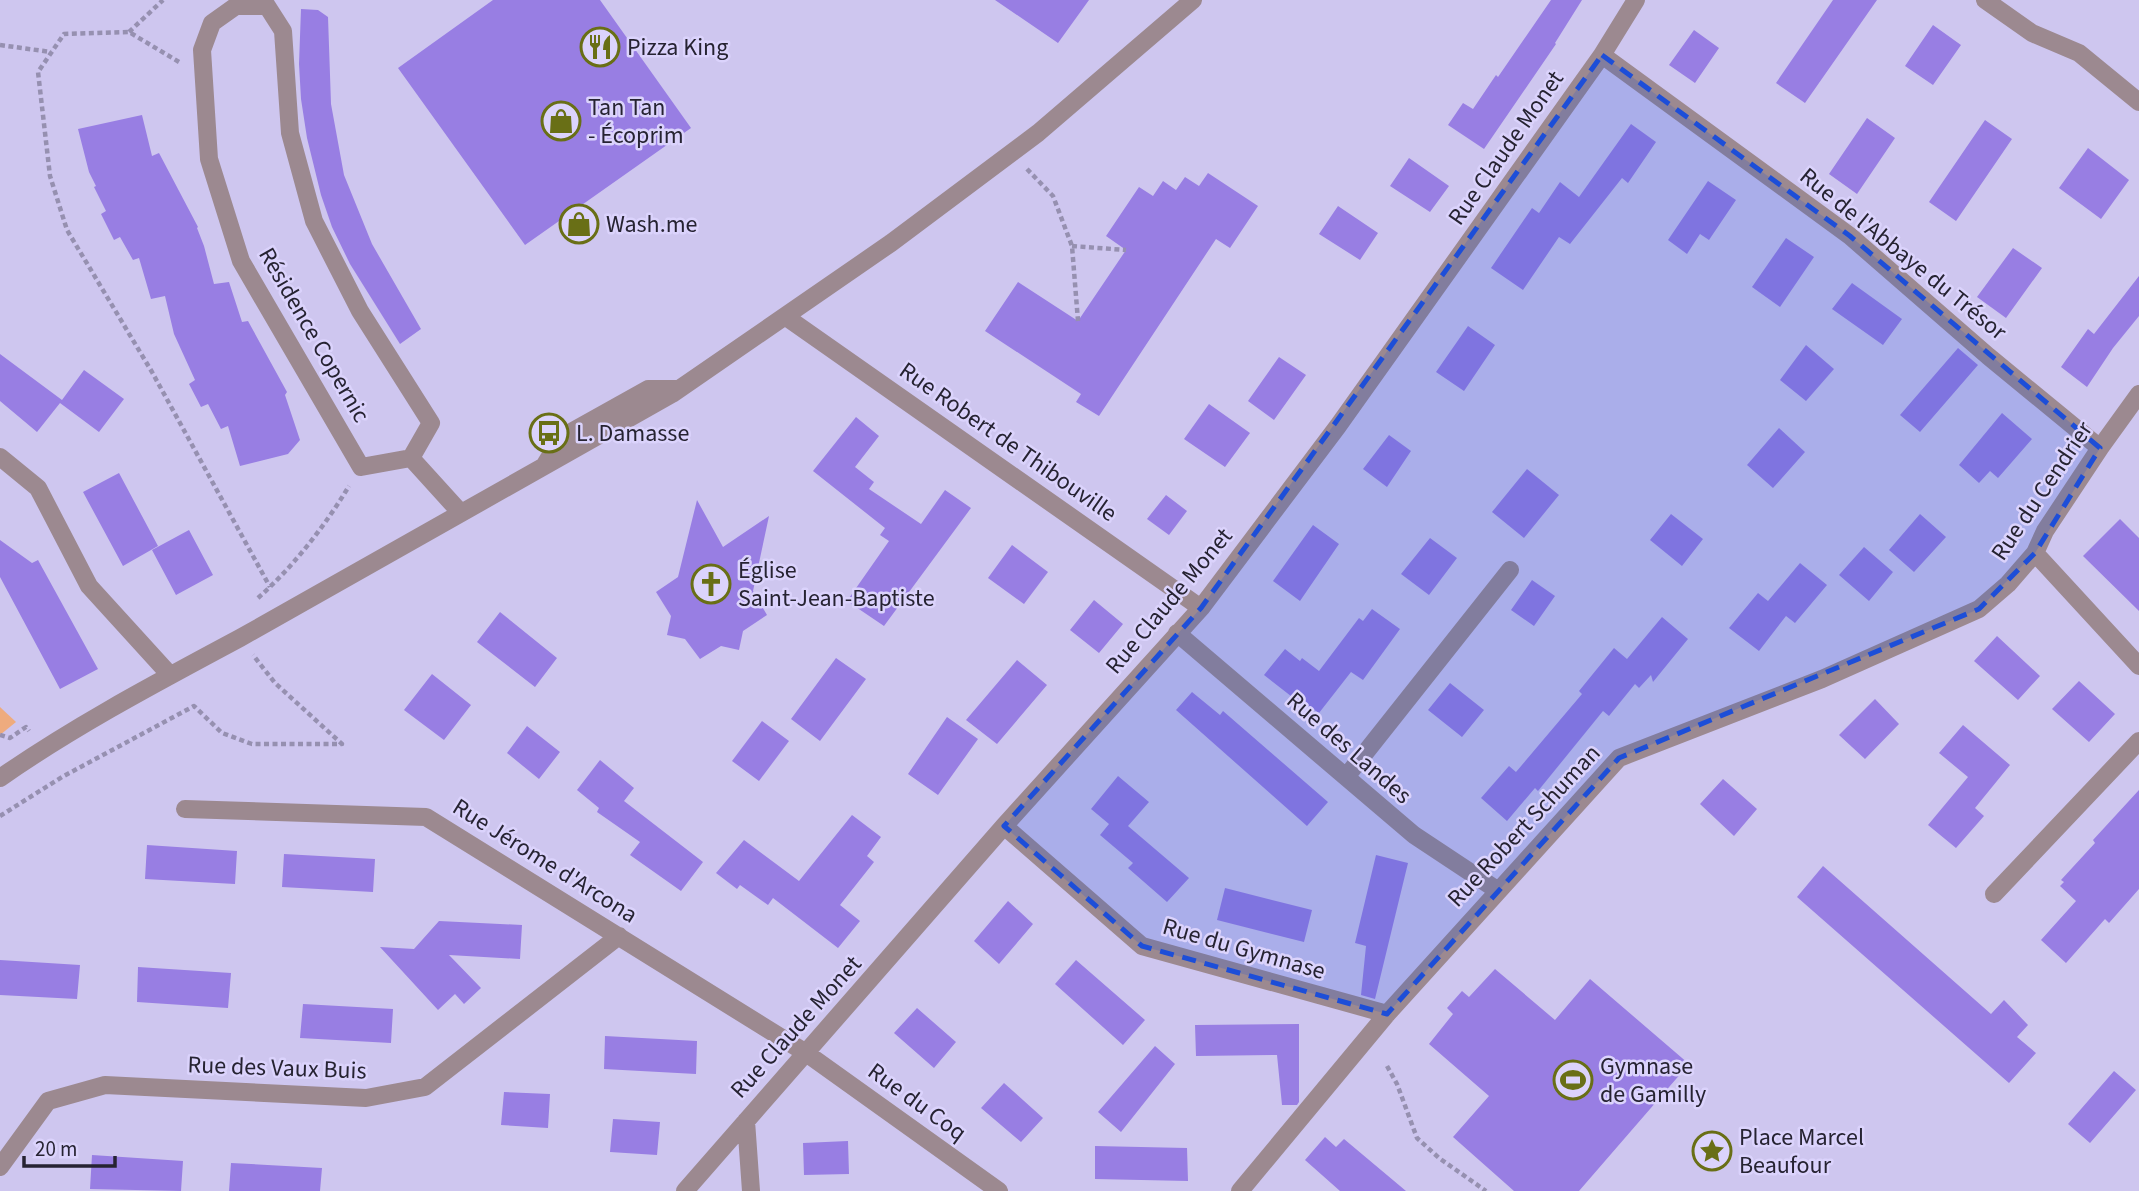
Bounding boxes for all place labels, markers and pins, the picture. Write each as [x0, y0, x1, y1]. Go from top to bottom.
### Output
restaurant icon: Pizza King [579, 26, 621, 68]
place label: Pizza King [627, 30, 728, 65]
place label: Tan Tan - Écoprim [588, 90, 684, 153]
shop icon: Tan Tan - Écoprim [540, 100, 582, 142]
shop icon: Wash.me [558, 203, 600, 245]
place label: Wash.me [606, 207, 697, 242]
bus stop icon: L. Damasse [528, 412, 570, 454]
place label: L. Damasse [576, 416, 689, 451]
place label: Église Saint-Jean-Baptiste [738, 553, 935, 616]
church icon: Église Saint-Jean-Baptiste [690, 563, 732, 605]
place label: Gymnase de Gamilly [1600, 1049, 1706, 1112]
sports icon: Gymnase de Gamilly [1552, 1059, 1594, 1101]
place label: Place Marcel Beaufour [1739, 1120, 1864, 1183]
place icon: Place Marcel Beaufour [1691, 1130, 1733, 1172]

